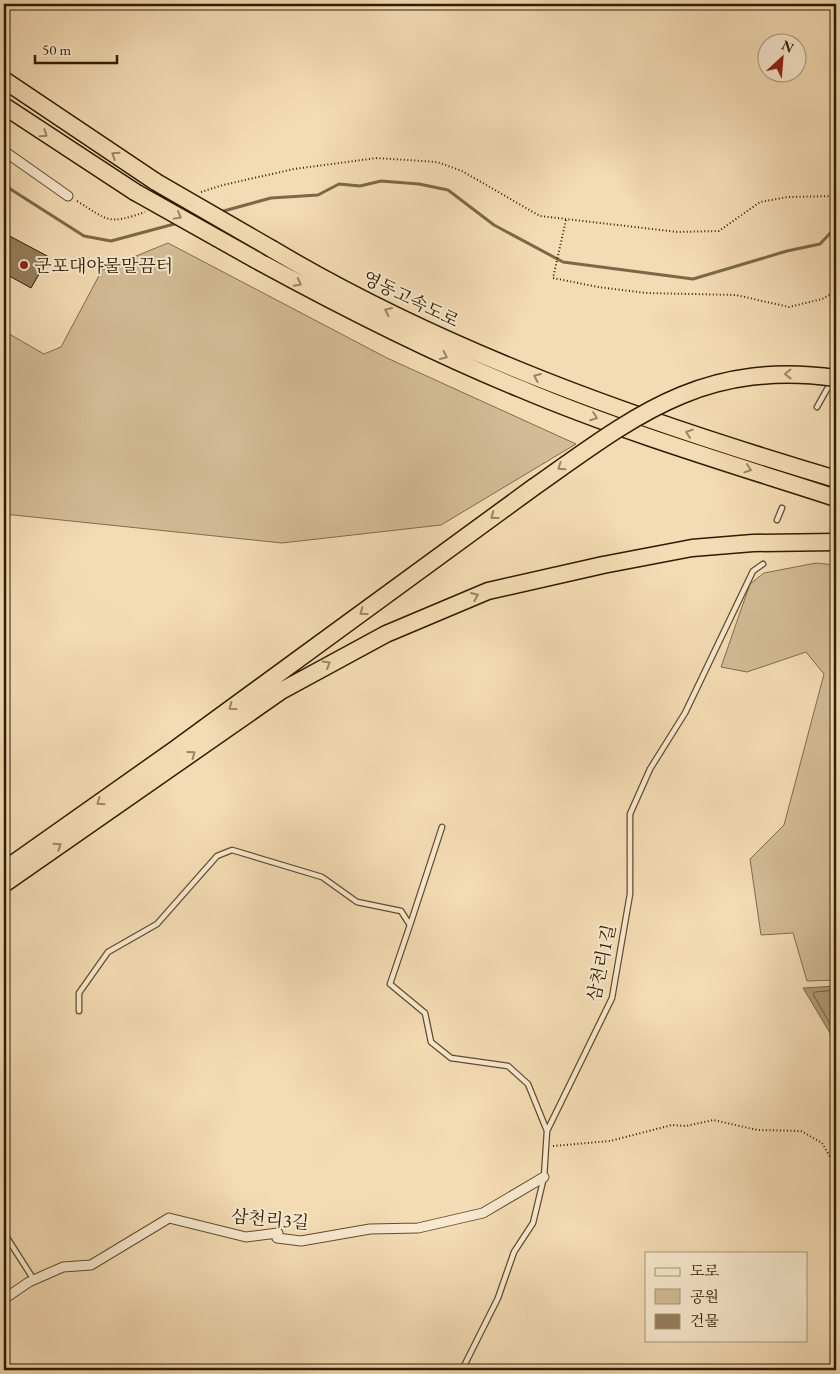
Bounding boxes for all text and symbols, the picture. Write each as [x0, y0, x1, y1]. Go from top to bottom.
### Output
scale bar [35, 32, 118, 64]
north arrow [758, 32, 808, 82]
text: N [779, 36, 797, 57]
text: 50 m [42, 40, 71, 59]
one-way arrow [39, 127, 48, 137]
one-way arrow [112, 152, 121, 161]
one-way arrow [172, 209, 181, 219]
place label: 군포대야물말끔터 [34, 254, 173, 277]
marker: 군포대야물말끔터 [18, 259, 30, 271]
street label: 영동고속도로 [359, 266, 463, 332]
one-way arrow [293, 277, 302, 287]
one-way arrow [384, 307, 393, 318]
one-way arrow [438, 349, 447, 359]
one-way arrow [783, 369, 791, 379]
one-way arrow [533, 373, 542, 384]
one-way arrow [589, 411, 598, 421]
one-way arrow [686, 429, 694, 439]
one-way arrow [557, 461, 567, 470]
one-way arrow [743, 464, 751, 474]
one-way arrow [490, 510, 500, 519]
one-way arrow [470, 592, 479, 603]
one-way arrow [359, 606, 369, 615]
one-way arrow [322, 661, 331, 671]
one-way arrow [229, 702, 238, 710]
one-way arrow [186, 751, 196, 760]
one-way arrow [96, 796, 106, 805]
one-way arrow [53, 843, 62, 852]
street label: 삼천리1길 [582, 922, 620, 1004]
street label: 삼천리3길 [230, 1204, 310, 1234]
legend [645, 1252, 808, 1342]
text: 도로 [690, 1261, 719, 1280]
text: 공원 [690, 1287, 719, 1306]
text: 건물 [690, 1311, 719, 1330]

